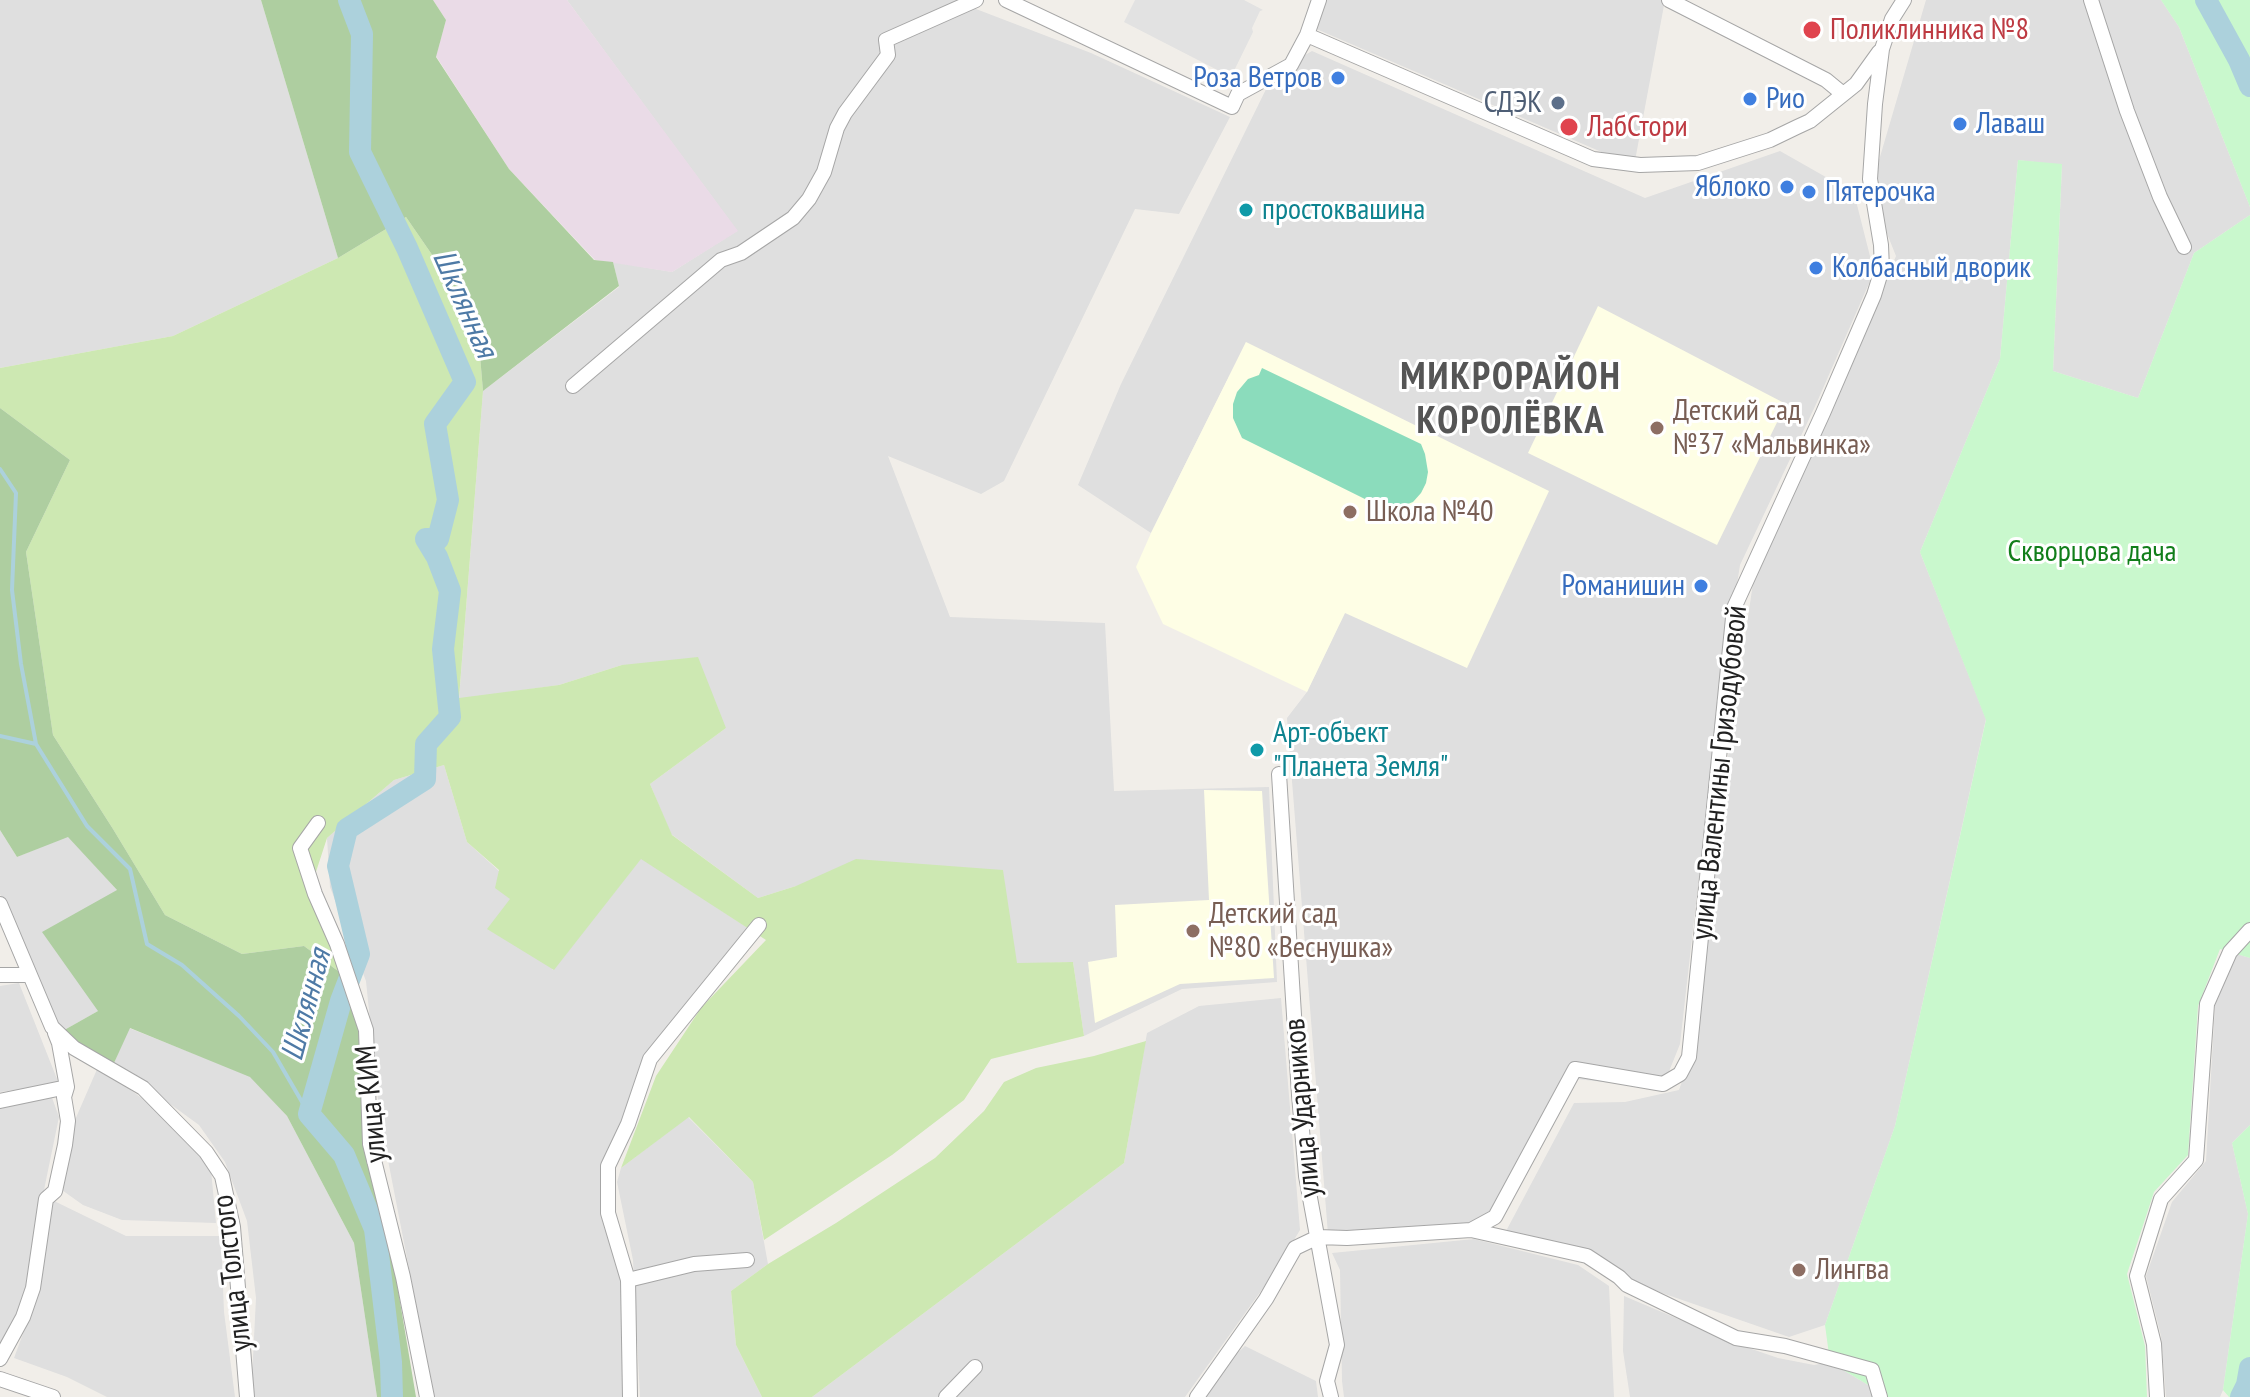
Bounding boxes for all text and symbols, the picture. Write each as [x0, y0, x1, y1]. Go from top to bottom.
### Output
place label: Поликлинника №8 [1830, 12, 2029, 48]
marker: Поликлинника №8 [1801, 19, 1823, 41]
place label: Роза Ветров [1193, 60, 1322, 96]
marker: Роза Ветров [1329, 69, 1347, 87]
place label: Рио [1766, 81, 1805, 117]
place label: СДЭК [1484, 85, 1542, 121]
marker: Рио [1741, 90, 1759, 108]
marker: СДЭК [1549, 94, 1567, 112]
place label: Лаваш [1976, 106, 2045, 142]
place label: ЛабСтори [1587, 109, 1688, 145]
marker: Лаваш [1951, 115, 1969, 133]
marker: ЛабСтори [1558, 116, 1580, 138]
place label: Яблоко [1695, 169, 1771, 205]
place label: Пятерочка [1825, 174, 1936, 210]
marker: Яблоко [1778, 178, 1796, 196]
marker: Пятерочка [1800, 183, 1818, 201]
place label: простоквашина [1262, 192, 1425, 228]
marker: простоквашина [1237, 201, 1255, 219]
water label: Шклянная [423, 244, 505, 364]
place label: Колбасный дворик [1832, 250, 2031, 286]
marker: Колбасный дворик [1807, 259, 1825, 277]
district label: МИКРОРАЙОН КОРОЛЁВКА [1400, 355, 1622, 444]
place label: Детский сад №37 «Мальвинка» [1673, 393, 1871, 464]
marker: Детский сад №37 «Мальвинка» [1648, 419, 1666, 437]
place label: Школа №40 [1366, 494, 1494, 530]
marker: Школа №40 [1341, 503, 1359, 521]
park label: Скворцова дача [2007, 534, 2177, 570]
place label: Романишин [1562, 568, 1685, 604]
marker: Романишин [1692, 577, 1710, 595]
street label: улица Валентины Гризодубовой [1685, 604, 1755, 942]
place label: Арт-объект "Планета Земля" [1273, 715, 1448, 786]
marker: Арт-объект "Планета Земля" [1248, 741, 1266, 759]
place label: Детский сад №80 «Веснушка» [1209, 896, 1393, 966]
marker: Детский сад №80 «Веснушка» [1184, 922, 1202, 940]
water label: Шклянная [274, 945, 340, 1065]
street label: улица Ударников [1277, 1017, 1329, 1199]
street label: улица КИМ [349, 1044, 395, 1164]
street label: улица Толстого [206, 1193, 260, 1353]
place label: Лингва [1815, 1252, 1889, 1288]
marker: Лингва [1790, 1261, 1808, 1279]

